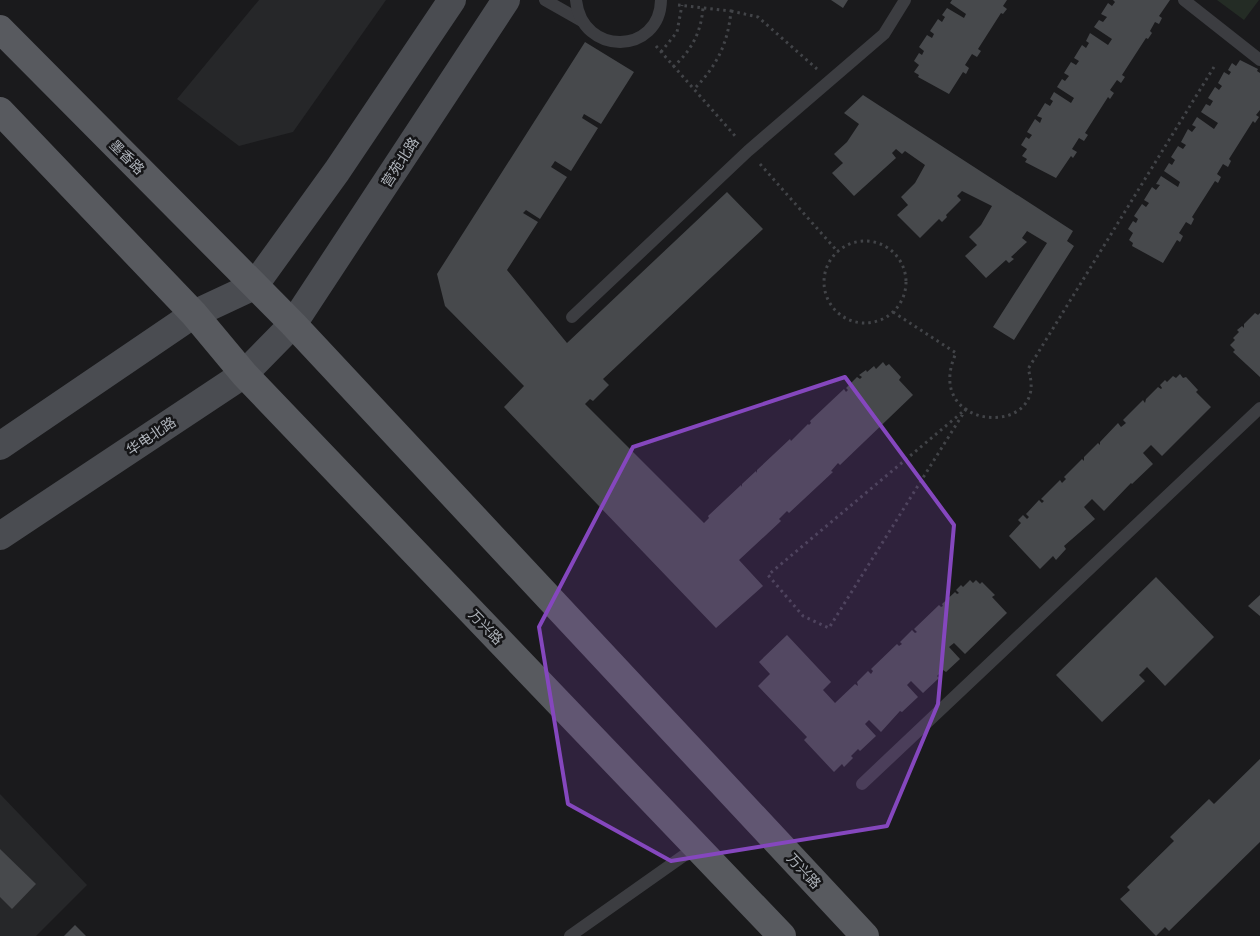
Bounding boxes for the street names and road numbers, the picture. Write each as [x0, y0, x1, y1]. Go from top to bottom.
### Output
street label: 营苑北路 [376, 133, 424, 191]
street label: 墨香路 [105, 135, 149, 179]
street label: 华电北路 [122, 412, 180, 460]
street label: 万兴路 [464, 605, 508, 649]
street label: 万兴路 [782, 849, 826, 893]

